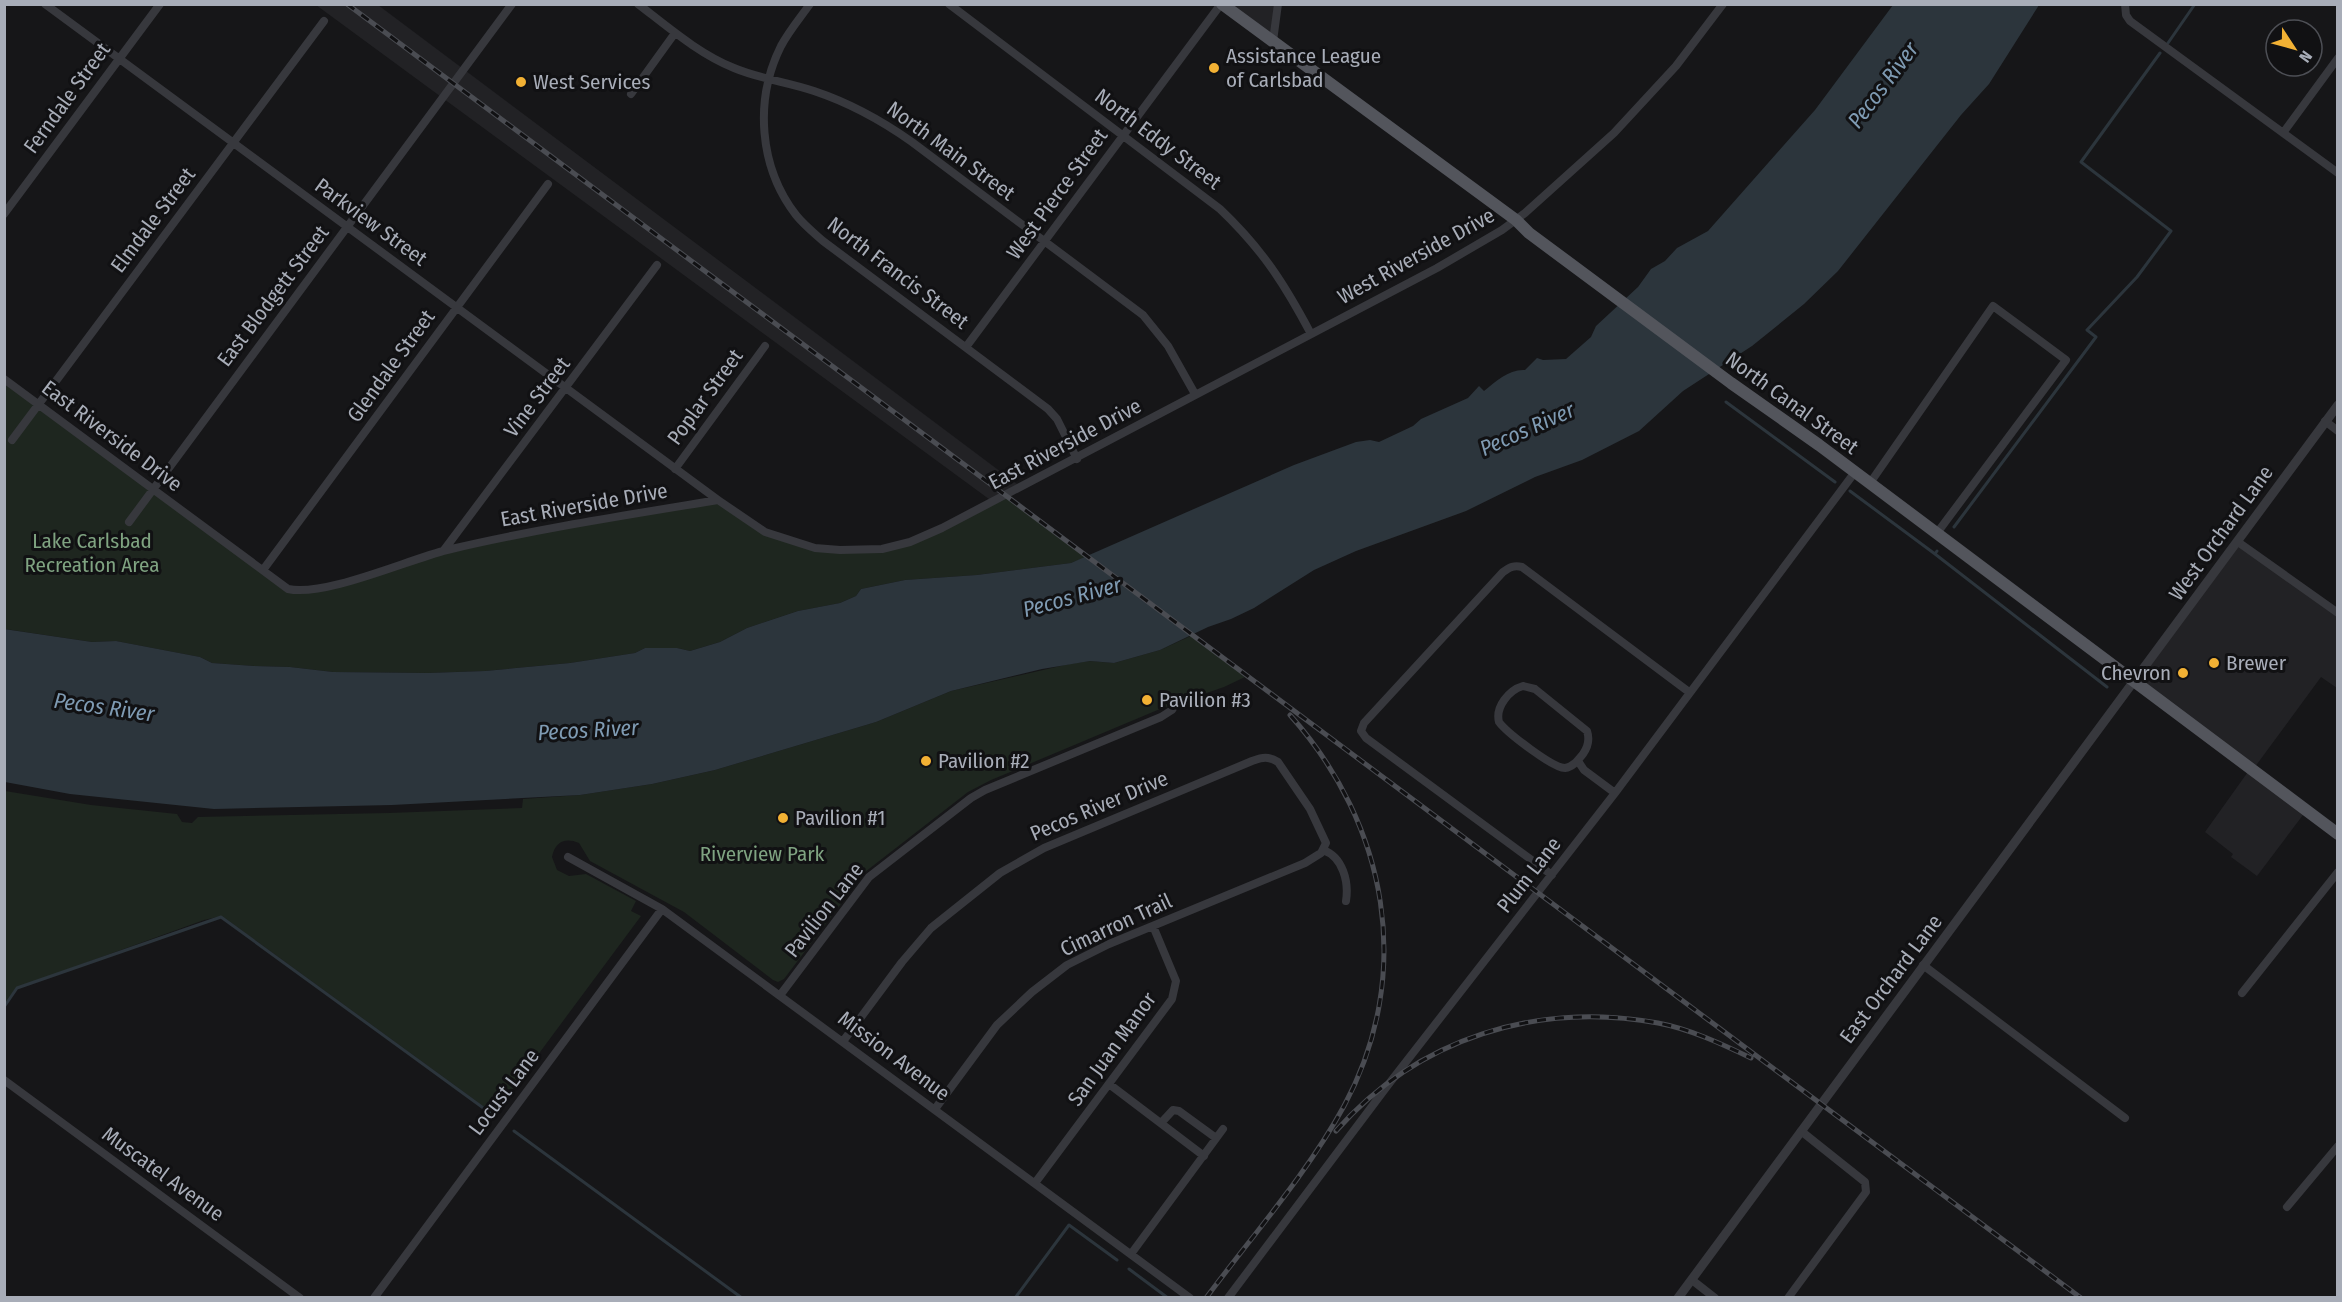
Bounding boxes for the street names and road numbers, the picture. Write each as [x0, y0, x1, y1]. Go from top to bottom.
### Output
street label: Ferndale Street [18, 37, 116, 159]
street label: North Eddy Street [1090, 83, 1227, 195]
street label: North Main Street [882, 96, 1020, 206]
street label: West Pierce Street [1001, 123, 1113, 265]
street label: Elmdale Street [105, 162, 201, 278]
street label: Parkview Street [310, 173, 432, 272]
street label: West Riverside Drive [1333, 202, 1499, 310]
street label: North Francis Street [822, 211, 974, 335]
street label: East Blodgett Street [211, 220, 335, 372]
street label: Glendale Street [342, 305, 441, 427]
street label: Poplar Street [662, 344, 749, 450]
street label: North Canal Street [1720, 346, 1864, 460]
street label: Vine Street [498, 352, 576, 442]
street label: East Riverside Drive [37, 375, 187, 497]
street label: East Riverside Drive [984, 393, 1146, 495]
street label: West Orchard Lane [2163, 460, 2279, 606]
street label: East Riverside Drive [498, 478, 670, 532]
street label: Pecos River Drive [1026, 765, 1172, 847]
street label: Plum Lane [1491, 832, 1567, 918]
street label: Pavilion Lane [779, 857, 869, 963]
street label: Cimarron Trail [1056, 888, 1176, 962]
street label: East Orchard Lane [1834, 909, 1948, 1049]
street label: San Juan Manor [1062, 986, 1162, 1111]
street label: Mission Avenue [833, 1005, 955, 1107]
street label: Locust Lane [463, 1044, 545, 1140]
street label: Muscatel Avenue [97, 1121, 229, 1227]

